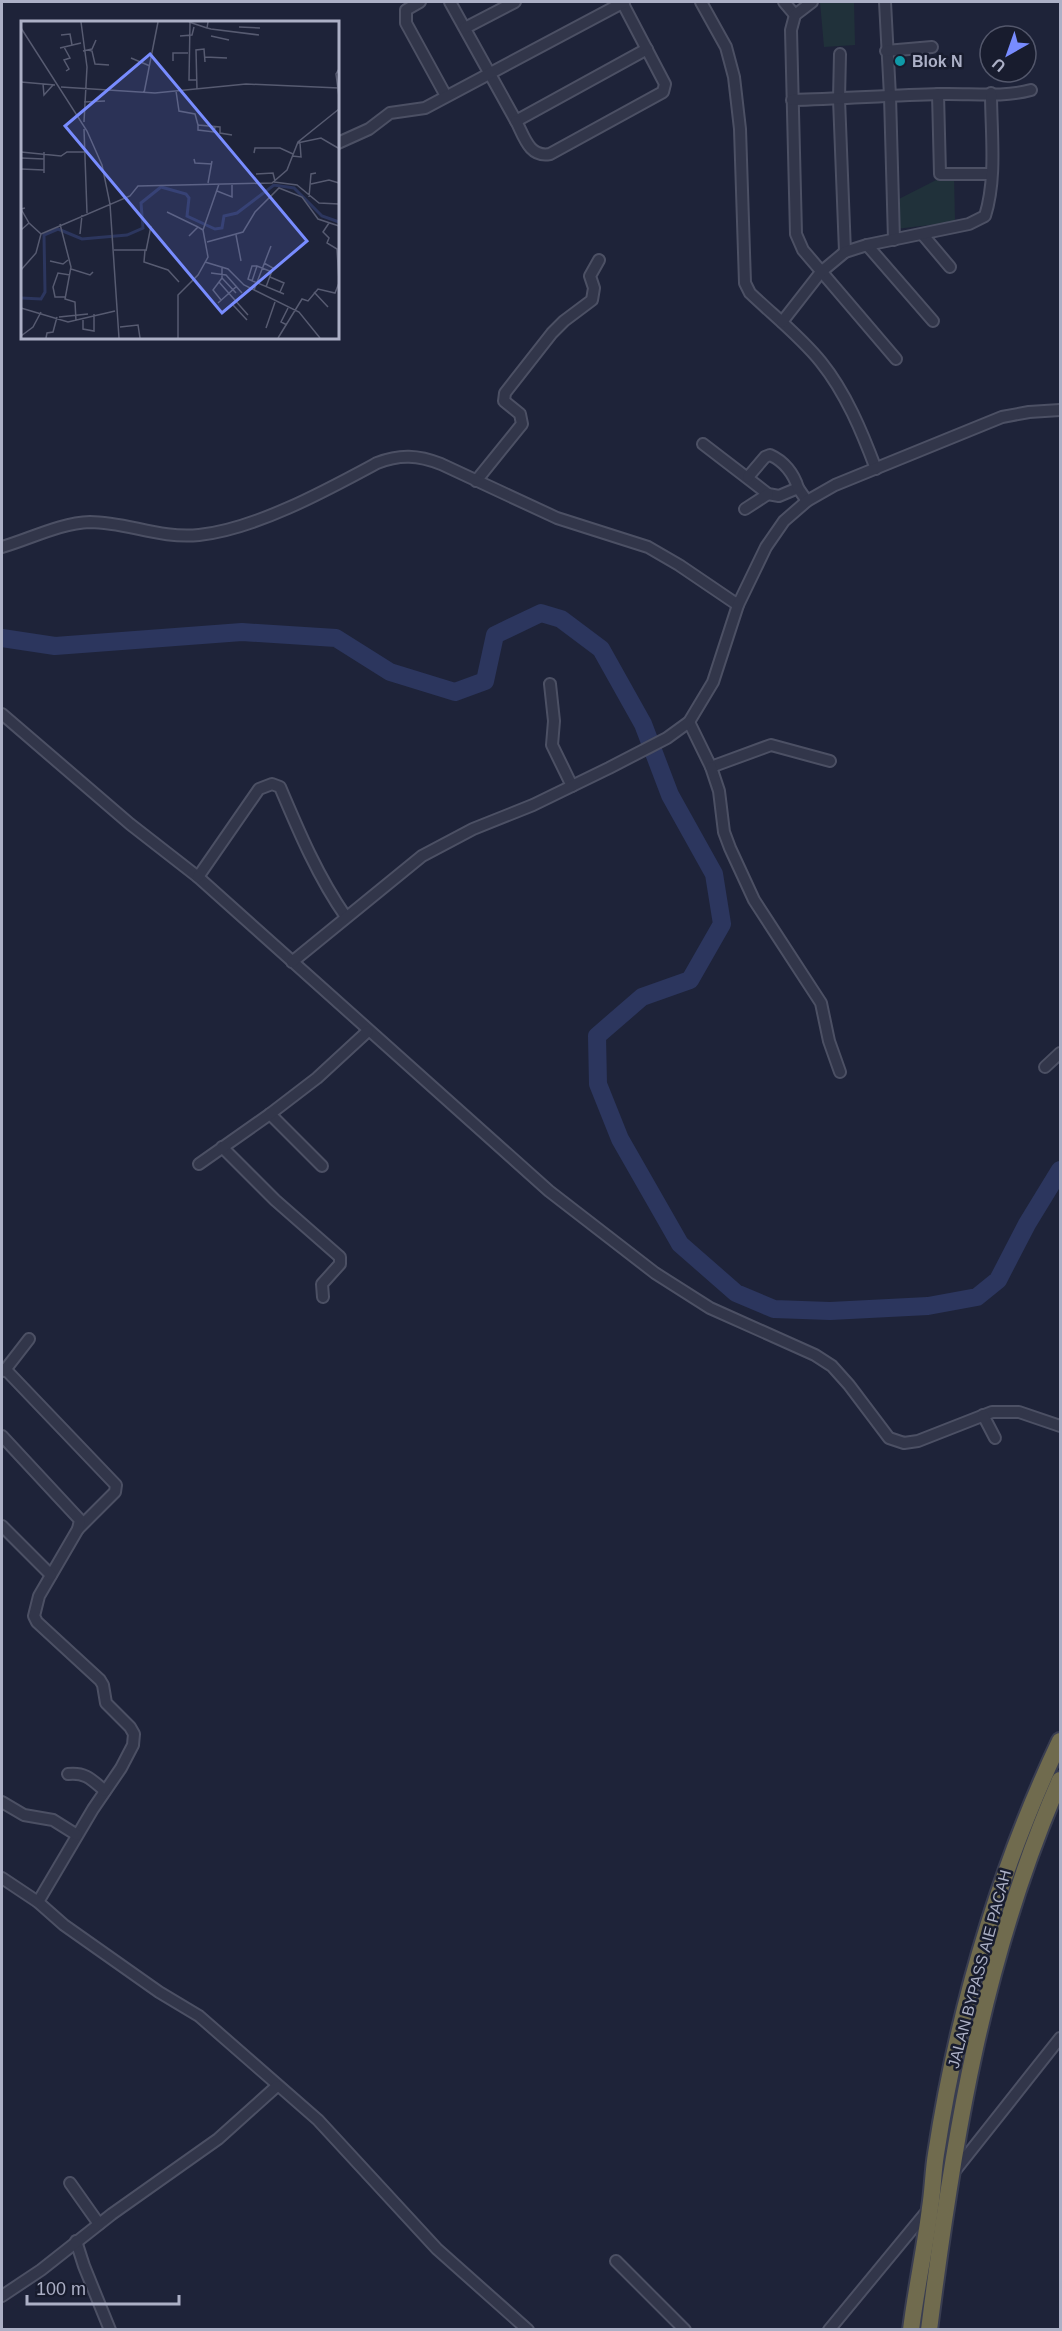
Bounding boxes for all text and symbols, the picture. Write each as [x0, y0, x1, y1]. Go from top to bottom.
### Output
inset map [21, 21, 339, 339]
north arrow [978, 24, 1038, 84]
place label: Blok N [912, 53, 963, 70]
marker: Blok N [893, 54, 907, 68]
text: U [989, 55, 1009, 75]
street label: JALAN BYPASS AIE PACAH [945, 1868, 1014, 2070]
scale bar [27, 2268, 178, 2306]
text: 100 m [36, 2279, 86, 2299]

